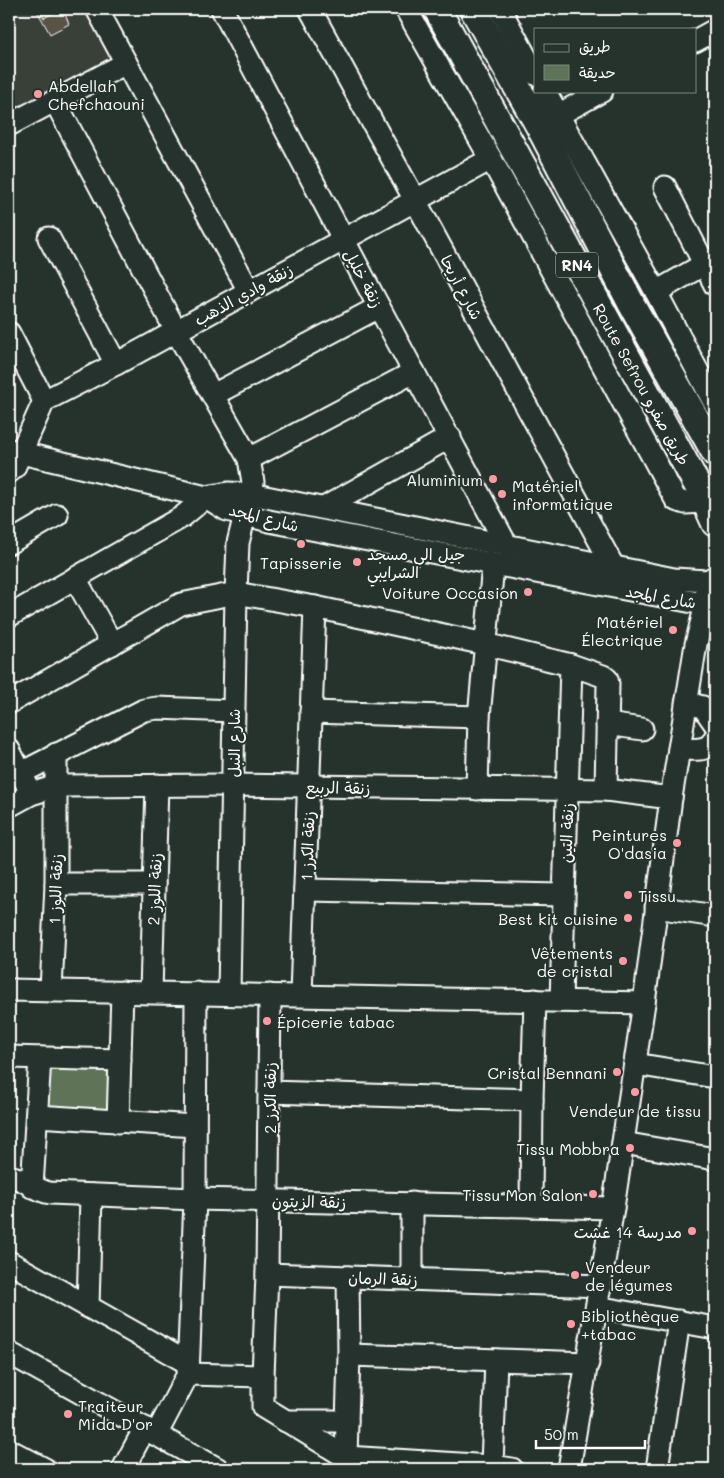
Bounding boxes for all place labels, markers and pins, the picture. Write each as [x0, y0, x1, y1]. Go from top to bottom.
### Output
place label: Abdellah Chefchaouni [48, 75, 145, 114]
marker: Abdellah Chefchaouni [32, 88, 44, 100]
place label: Aluminium [406, 469, 483, 490]
marker: Aluminium [487, 473, 499, 485]
place label: Matériel informatique [512, 475, 613, 514]
marker: Matériel informatique [496, 488, 508, 500]
marker: Tapisserie [295, 538, 307, 550]
place label: جيل الي مسجد الشرايبي [367, 543, 465, 587]
place label: Tapisserie [260, 552, 342, 573]
marker: جيل الي مسجد الشرايبي [351, 556, 363, 568]
place label: Voiture Occasion [382, 582, 518, 603]
marker: Voiture Occasion [522, 586, 534, 598]
place label: Matériel Électrique [582, 611, 663, 650]
marker: Matériel Électrique [667, 624, 679, 636]
place label: Peintures O'dasia [592, 824, 667, 863]
marker: Peintures O'dasia [671, 837, 683, 849]
place label: Tissu [638, 885, 676, 906]
marker: Tissu [622, 889, 634, 901]
place label: Best kit cuisine [498, 908, 618, 929]
marker: Best kit cuisine [622, 912, 634, 924]
place label: Vêtements de cristal [531, 942, 613, 981]
marker: Vêtements de cristal [617, 955, 629, 967]
place label: Épicerie tabac [277, 1011, 395, 1032]
marker: Épicerie tabac [261, 1015, 273, 1027]
place label: Cristal Bennani [487, 1062, 607, 1083]
marker: Cristal Bennani [611, 1066, 623, 1078]
marker: Vendeur de tissu [629, 1086, 641, 1098]
place label: Vendeur de tissu [569, 1100, 701, 1121]
place label: Tissu Mobbra [516, 1138, 620, 1159]
marker: Tissu Mobbra [624, 1142, 636, 1154]
place label: Tissu Mon Salon [462, 1184, 583, 1205]
marker: Tissu Mon Salon [587, 1188, 599, 1200]
place label: مدرسة 14 غشت [574, 1221, 682, 1242]
marker: مدرسة 14 غشت [686, 1225, 698, 1237]
place label: Vendeur de légumes [585, 1256, 673, 1295]
marker: Vendeur de légumes [569, 1269, 581, 1281]
place label: Bibliothèque +tabac [581, 1305, 679, 1344]
marker: Bibliothèque +tabac [565, 1318, 577, 1330]
place label: Traiteur Mida D'or [78, 1395, 153, 1434]
marker: Traiteur Mida D'or [62, 1408, 74, 1420]

